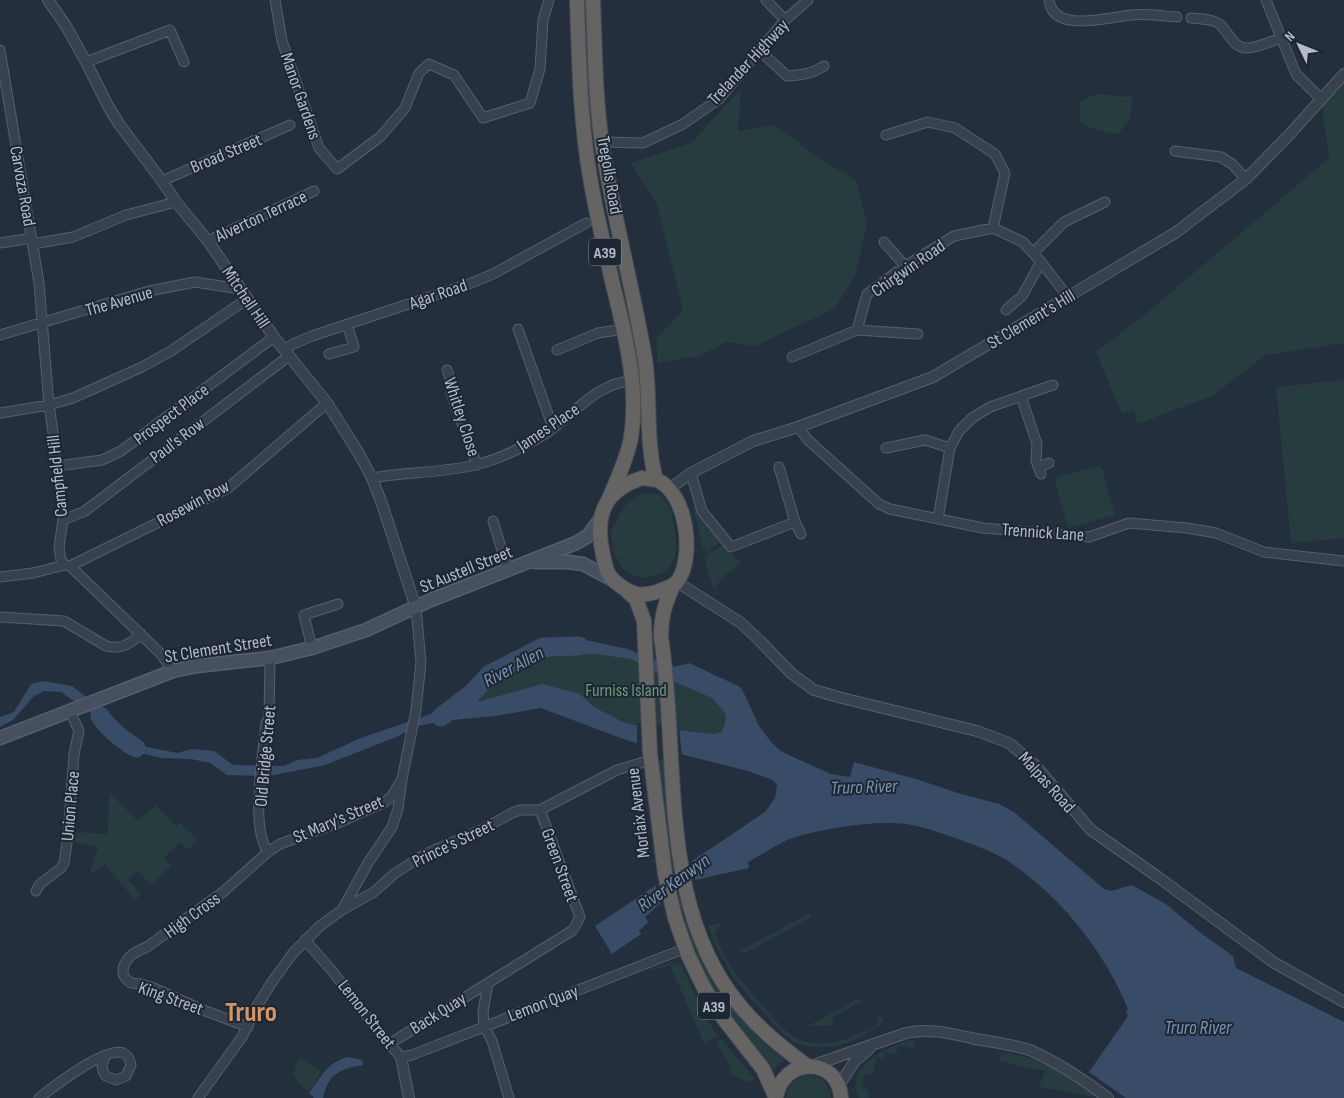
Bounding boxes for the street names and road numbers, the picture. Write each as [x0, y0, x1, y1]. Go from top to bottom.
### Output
street label: Trelander Highway [703, 15, 794, 110]
street label: Manor Gardens [276, 50, 325, 142]
street label: Broad Street [187, 129, 266, 178]
street label: Tregolls Road [592, 135, 627, 216]
street label: Carvoza Road [5, 144, 40, 228]
street label: Alverton Terrace [211, 186, 310, 247]
street label: Chirgwin Road [867, 235, 949, 302]
road number: A39 [589, 238, 621, 266]
street label: Mitchell Hill [217, 262, 274, 332]
street label: Agar Road [405, 275, 470, 314]
street label: The Avenue [83, 282, 155, 321]
street label: St Clement's Hill [983, 285, 1079, 354]
street label: Whitley Close [439, 375, 484, 459]
street label: Prospect Place [130, 379, 213, 449]
street label: James Place [512, 399, 584, 457]
street label: Paul's Row [146, 413, 209, 468]
street label: Campfield Hill [43, 434, 72, 518]
street label: Rosewin Row [154, 476, 233, 531]
street label: Trennick Lane [1001, 519, 1085, 546]
street label: St Austell Street [417, 541, 516, 598]
street label: St Clement Street [163, 630, 274, 667]
street label: Old Bridge Street [251, 704, 280, 808]
street label: Malpas Road [1014, 748, 1079, 817]
street label: Morlaix Avenue [623, 767, 654, 859]
street label: Union Place [57, 770, 84, 842]
street label: St Mary's Street [290, 791, 387, 848]
street label: Prince's Street [409, 814, 498, 872]
street label: Green Street [537, 825, 583, 905]
street label: High Cross [160, 888, 224, 943]
street label: Lemon Street [333, 976, 400, 1053]
street label: King Street [136, 977, 207, 1020]
street label: Lemon Quay [505, 980, 581, 1026]
street label: Back Quay [406, 988, 470, 1039]
road number: A39 [698, 992, 730, 1019]

